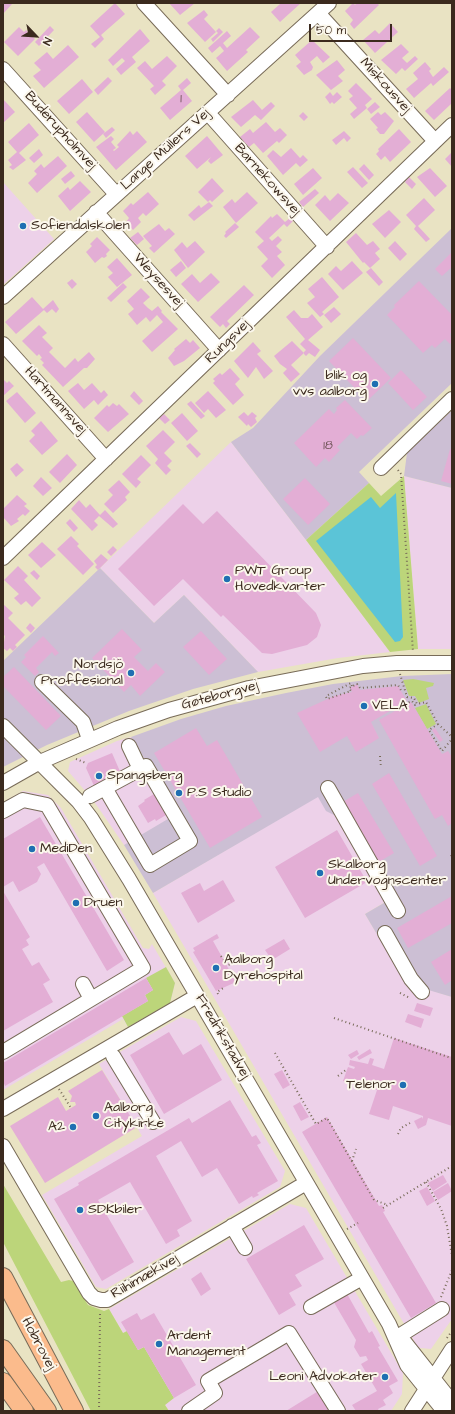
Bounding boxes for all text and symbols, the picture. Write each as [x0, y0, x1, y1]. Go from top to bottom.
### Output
north arrow [16, 16, 56, 56]
scale bar [311, 16, 394, 42]
text: 50 m [316, 22, 346, 39]
text: N [39, 35, 56, 48]
street label: Miskousvej [356, 55, 414, 117]
street label: Buderupholmvej [20, 88, 100, 174]
house number: 1 [180, 92, 182, 106]
street label: Lange Müllers Vej [118, 106, 214, 194]
street label: Barnekowsvej [230, 140, 304, 220]
place label: Sofiendalskolen [31, 218, 130, 234]
marker: Sofiendalskolen [18, 221, 28, 231]
street label: Weysesvej [129, 250, 187, 312]
street label: Rungsvej [202, 317, 254, 367]
street label: Hartmannsvej [20, 364, 90, 438]
place label: blik og vvs aalborg [293, 368, 367, 400]
marker: blik og vvs aalborg [370, 379, 380, 389]
house number: 18 [323, 439, 333, 453]
place label: PWT Group Hovedkvarter [235, 563, 325, 596]
marker: PWT Group Hovedkvarter [222, 574, 232, 584]
place label: Nordsjö Proffesional [41, 657, 123, 690]
marker: Nordsjö Proffesional [126, 668, 136, 678]
street label: Gøteborgvej [180, 678, 260, 714]
place label: VELA [372, 698, 408, 714]
marker: VELA [359, 701, 369, 711]
place label: Spangsberg [107, 768, 183, 784]
marker: Spangsberg [94, 771, 104, 781]
place label: P.S Studio [187, 785, 251, 801]
marker: P.S Studio [174, 788, 184, 798]
place label: MediDen [40, 841, 92, 857]
marker: MediDen [27, 844, 37, 854]
place label: Skalborg Undervognscenter [328, 857, 446, 890]
marker: Skalborg Undervognscenter [315, 868, 325, 878]
place label: Druen [84, 895, 122, 911]
marker: Druen [71, 898, 81, 908]
place label: Aalborg Dyrehospital [224, 952, 303, 984]
marker: Aalborg Dyrehospital [211, 963, 221, 973]
street label: Fredrikstadvej [191, 992, 253, 1082]
place label: Telenor [346, 1077, 395, 1093]
marker: Telenor [398, 1080, 408, 1090]
place label: Aalborg Citykirke [104, 1100, 164, 1132]
marker: Aalborg Citykirke [91, 1111, 101, 1121]
place label: A2 [48, 1119, 65, 1135]
marker: A2 [68, 1122, 78, 1132]
place label: SDKbiler [88, 1202, 142, 1218]
marker: SDKbiler [75, 1205, 85, 1215]
street label: Riihimækivej [108, 1251, 182, 1303]
street label: Hobrovej [17, 1315, 59, 1373]
place label: Ardent Management [167, 1328, 246, 1360]
marker: Ardent Management [154, 1339, 164, 1349]
place label: Leoni Advokater [269, 1369, 377, 1385]
marker: Leoni Advokater [380, 1372, 390, 1382]

